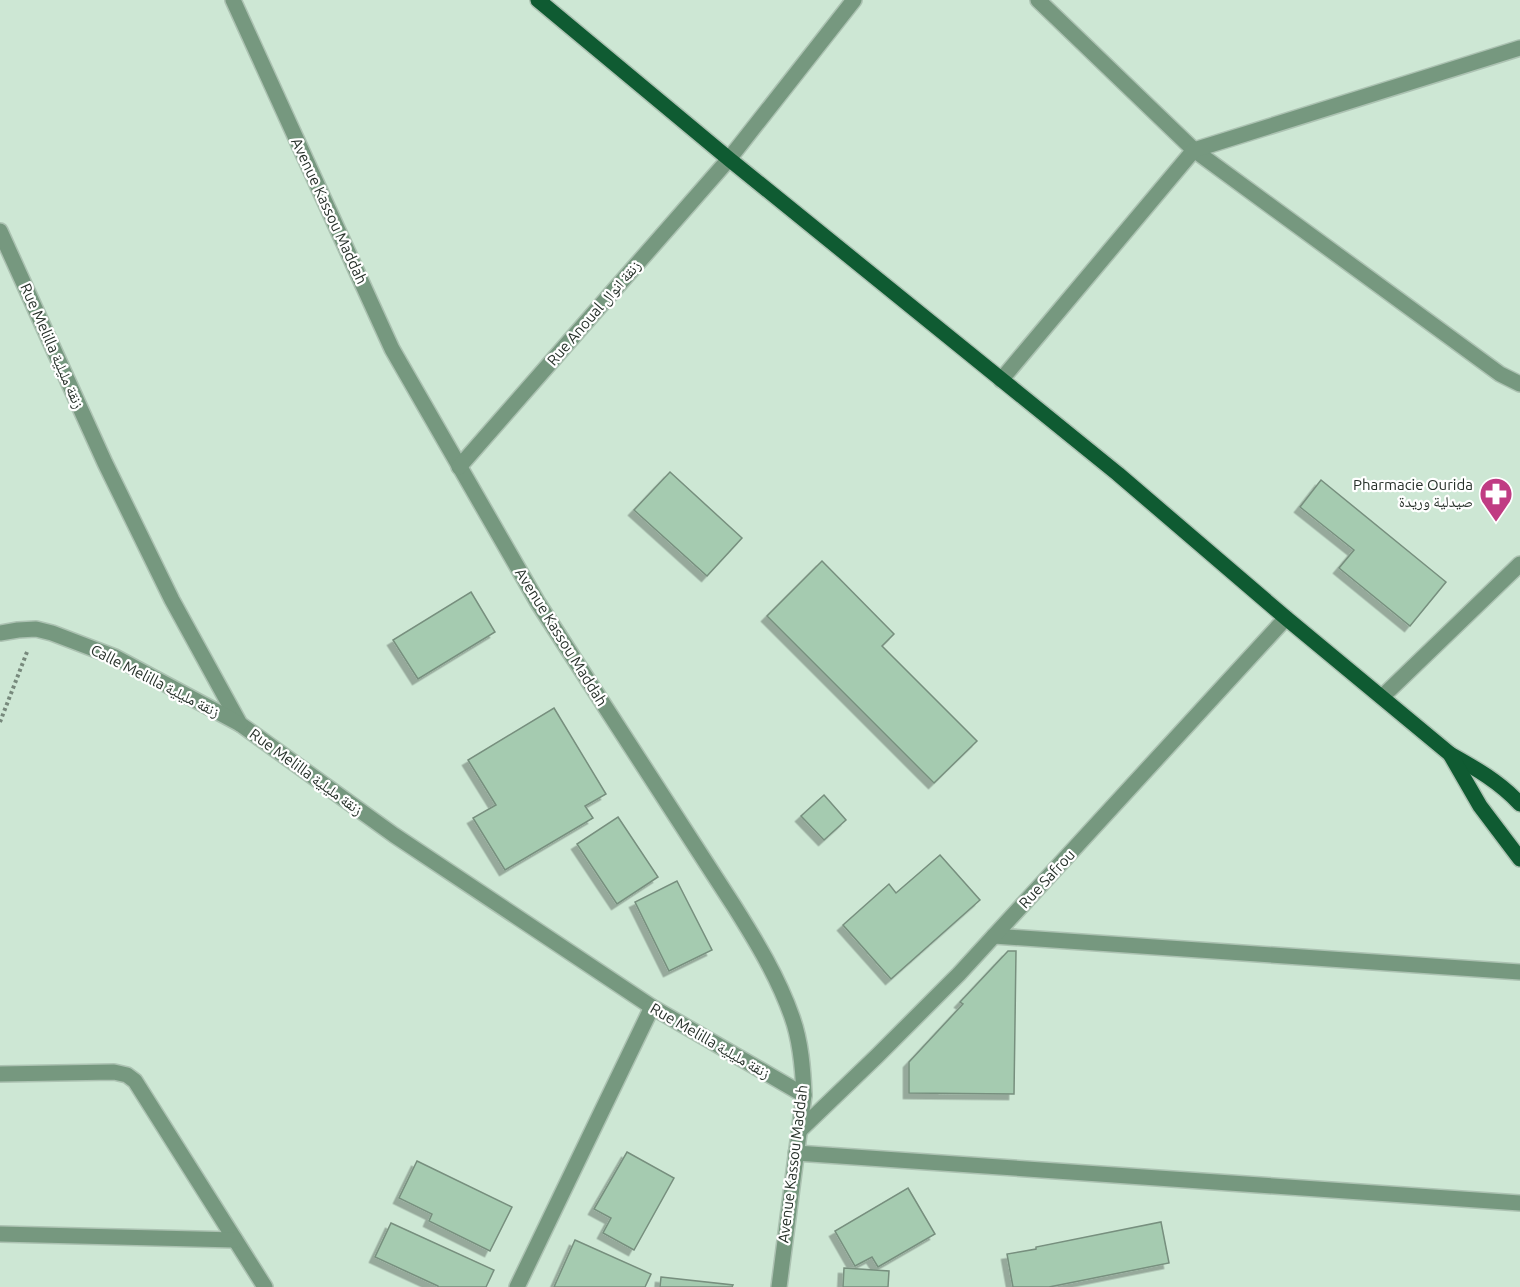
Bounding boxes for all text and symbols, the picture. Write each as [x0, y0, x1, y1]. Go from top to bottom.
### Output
street label: Avenue Kassou Maddah [288, 135, 371, 287]
street label: Rue Anoual زنقة انوال [543, 257, 645, 370]
street label: Rue Melilla زنقة مليلية [16, 281, 88, 412]
place label: Pharmacie Ourida صيدلية وريدة [1353, 476, 1473, 511]
pharmacy icon: Pharmacie Ourida صيدلية وريدة [1478, 476, 1514, 523]
street label: Avenue Kassou Maddah [512, 565, 611, 709]
street label: Calle Melilla زنقة مليلية [88, 641, 223, 721]
street label: Rue Melilla زنقة مليلية [246, 725, 366, 819]
street label: Rue Safrou [1015, 846, 1078, 911]
street label: Rue Melilla زنقة مليلية [647, 999, 773, 1083]
street label: Avenue Kassou Maddah [774, 1084, 811, 1244]

